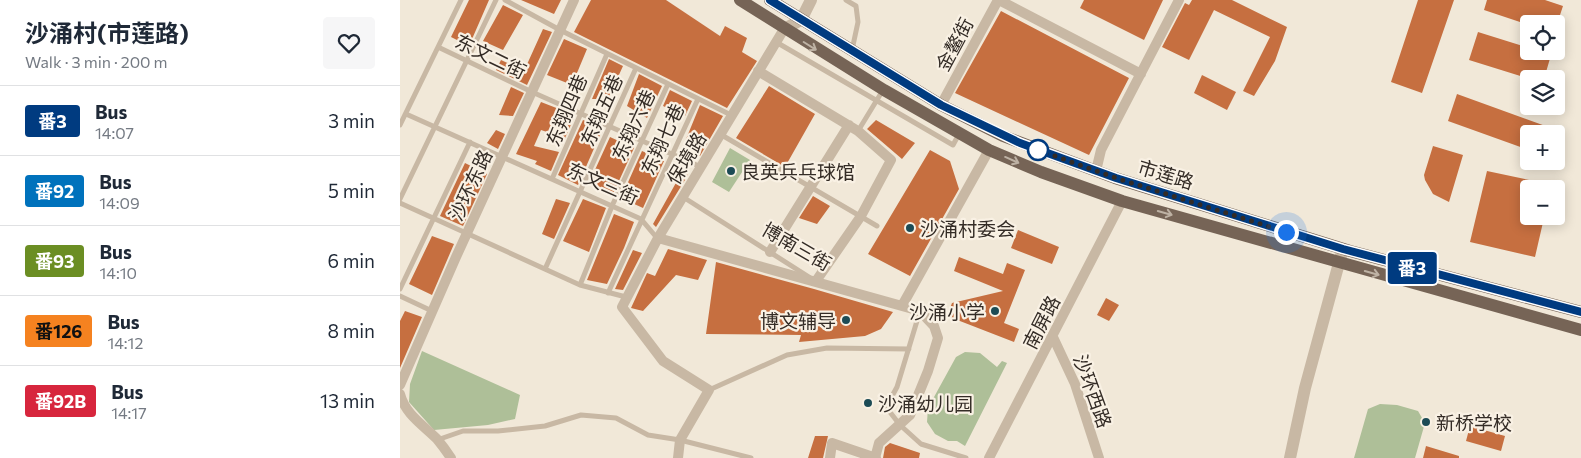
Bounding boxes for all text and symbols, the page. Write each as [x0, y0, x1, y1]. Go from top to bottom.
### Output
street label: 金鳌街 [930, 13, 978, 75]
map controls [1520, 15, 1565, 225]
button: locate [1520, 15, 1565, 60]
button: heart [323, 17, 375, 69]
text: 沙涌村(市莲路) [25, 18, 189, 47]
street label: 东文二街 [452, 29, 530, 83]
one-way arrow [802, 41, 816, 51]
text: Walk · 3 min · 200 m [25, 52, 168, 71]
button: layers [1520, 70, 1565, 115]
street label: 东翔四巷 [541, 71, 591, 149]
street label: 东翔五巷 [575, 71, 627, 149]
street label: 东翔六巷 [607, 86, 659, 164]
text: Bus [95, 100, 127, 123]
street label: 东翔七巷 [636, 100, 688, 178]
text: 3 min [328, 109, 375, 132]
text: 番3 [38, 110, 67, 132]
text: 14:07 [95, 123, 134, 142]
button: + [1520, 125, 1565, 170]
street label: 保境路 [661, 128, 711, 188]
unlabelled marker [1027, 139, 1049, 161]
street label: 沙环东路 [444, 146, 496, 224]
one-way arrow [1004, 155, 1019, 165]
street label: 市莲路 [1135, 155, 1197, 193]
street label: 东文三街 [564, 157, 642, 209]
place label: 良英兵乓球馆 [741, 160, 855, 183]
marker: 良英兵乓球馆 [725, 165, 737, 177]
text: Bus [99, 170, 132, 193]
text: 5 min [328, 179, 375, 202]
text: 番92 [35, 180, 74, 202]
button: − [1520, 180, 1565, 225]
text: 14:09 [99, 193, 140, 212]
one-way arrow [1157, 209, 1173, 219]
street label: 博南三街 [758, 217, 836, 275]
place label: 沙涌村委会 [920, 217, 1015, 240]
your location [1274, 220, 1299, 245]
marker: 沙涌村委会 [904, 222, 916, 234]
text: Bus [99, 240, 132, 263]
text: 6 min [327, 249, 375, 272]
text: 番93 [35, 250, 74, 272]
line badge: 番3 [1390, 252, 1434, 284]
text: 番3 [1398, 257, 1426, 279]
text: 14:10 [99, 263, 137, 282]
one-way arrow [1364, 268, 1380, 278]
street label: 南屏路 [1018, 291, 1064, 353]
place label: 沙涌小学 [909, 300, 985, 323]
marker: 沙涌小学 [989, 305, 1001, 317]
place label: 博文辅导 [760, 309, 836, 332]
text: Bus [107, 310, 140, 333]
marker: 博文辅导 [840, 314, 852, 326]
text: 8 min [327, 319, 375, 342]
text: 番126 [35, 320, 82, 342]
text: 14:12 [107, 333, 143, 352]
street label: 沙环西路 [1069, 351, 1117, 431]
text: Bus [111, 380, 143, 403]
text: 13 min [320, 389, 375, 412]
text: 番92B [35, 390, 86, 412]
place label: 沙涌幼儿园 [878, 392, 973, 415]
marker: 沙涌幼儿园 [862, 397, 874, 409]
text: 14:17 [111, 403, 147, 422]
place label: 新桥学校 [1436, 411, 1512, 434]
marker: 新桥学校 [1420, 416, 1432, 428]

